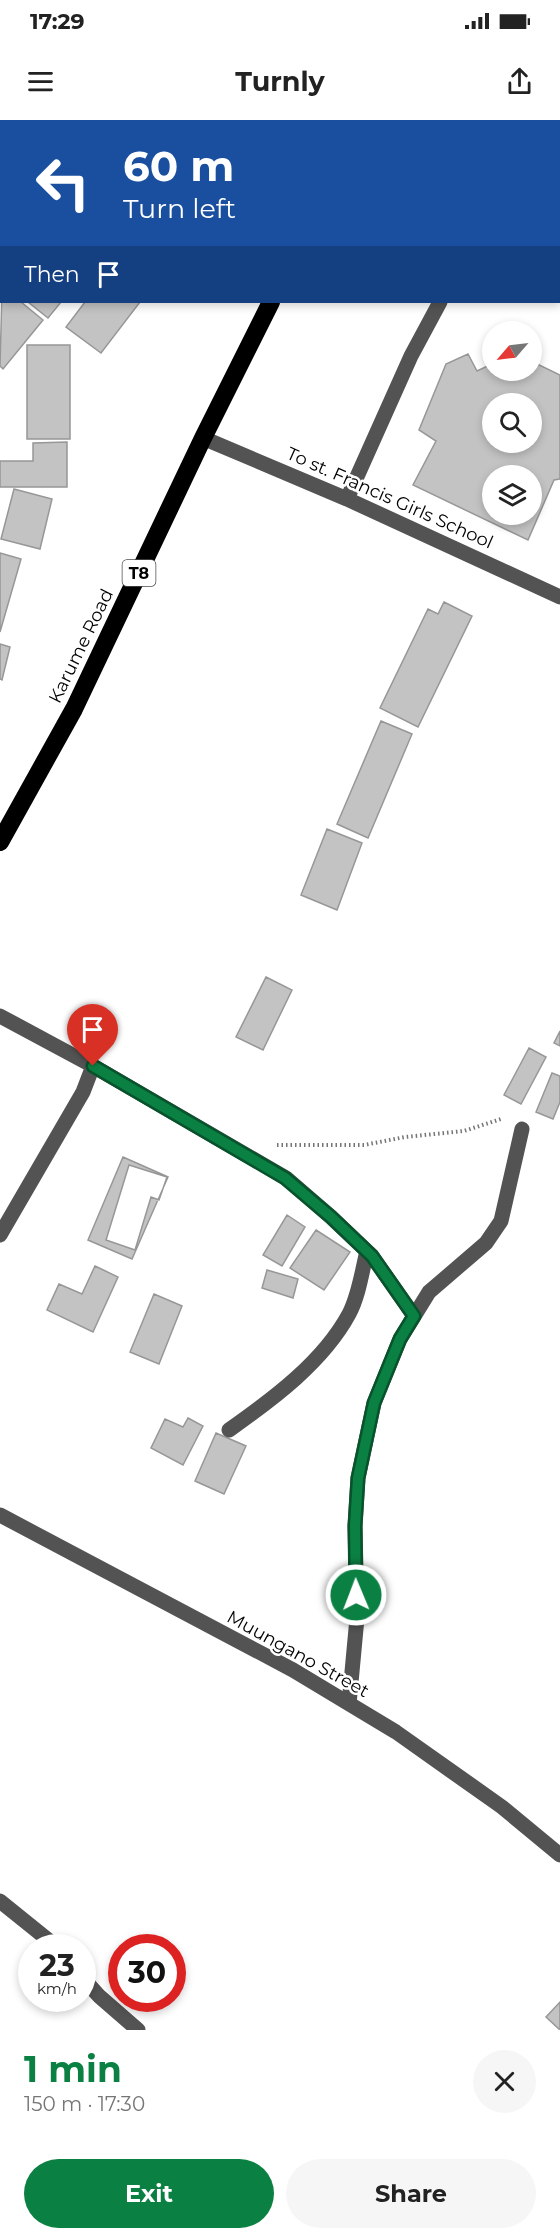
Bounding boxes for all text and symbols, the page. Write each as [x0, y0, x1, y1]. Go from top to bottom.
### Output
text: 17:29 [30, 8, 85, 35]
icon: menu [24, 65, 57, 98]
text: Turnly [235, 65, 325, 98]
icon: share [503, 65, 536, 98]
text: 60 m [123, 140, 234, 192]
icon: left [24, 144, 102, 222]
text: Turn left [123, 192, 236, 225]
icon: arrive [92, 258, 125, 291]
text: Then [24, 261, 80, 288]
north arrow [482, 321, 542, 381]
map controls [482, 321, 542, 525]
button: search [482, 393, 542, 453]
street label: To st. Francis Girls School [283, 442, 497, 554]
button: layers [482, 465, 542, 525]
road number: T8 [122, 560, 156, 586]
street label: Karume Road [44, 585, 118, 707]
pin [67, 1004, 118, 1066]
icon: arrive [76, 1013, 109, 1046]
position arrow [324, 1563, 388, 1627]
street label: Muungano Street [223, 1606, 373, 1702]
speed limit sign: 30 [108, 1934, 186, 2012]
text: 23 [39, 1947, 75, 1984]
text: km/h [37, 1979, 77, 1998]
text: 1 min [24, 2047, 122, 2091]
button: close [473, 2050, 536, 2113]
text: 150 m · 17:30 [24, 2092, 145, 2116]
button: Exit [24, 2159, 274, 2228]
button: Share [286, 2159, 536, 2228]

